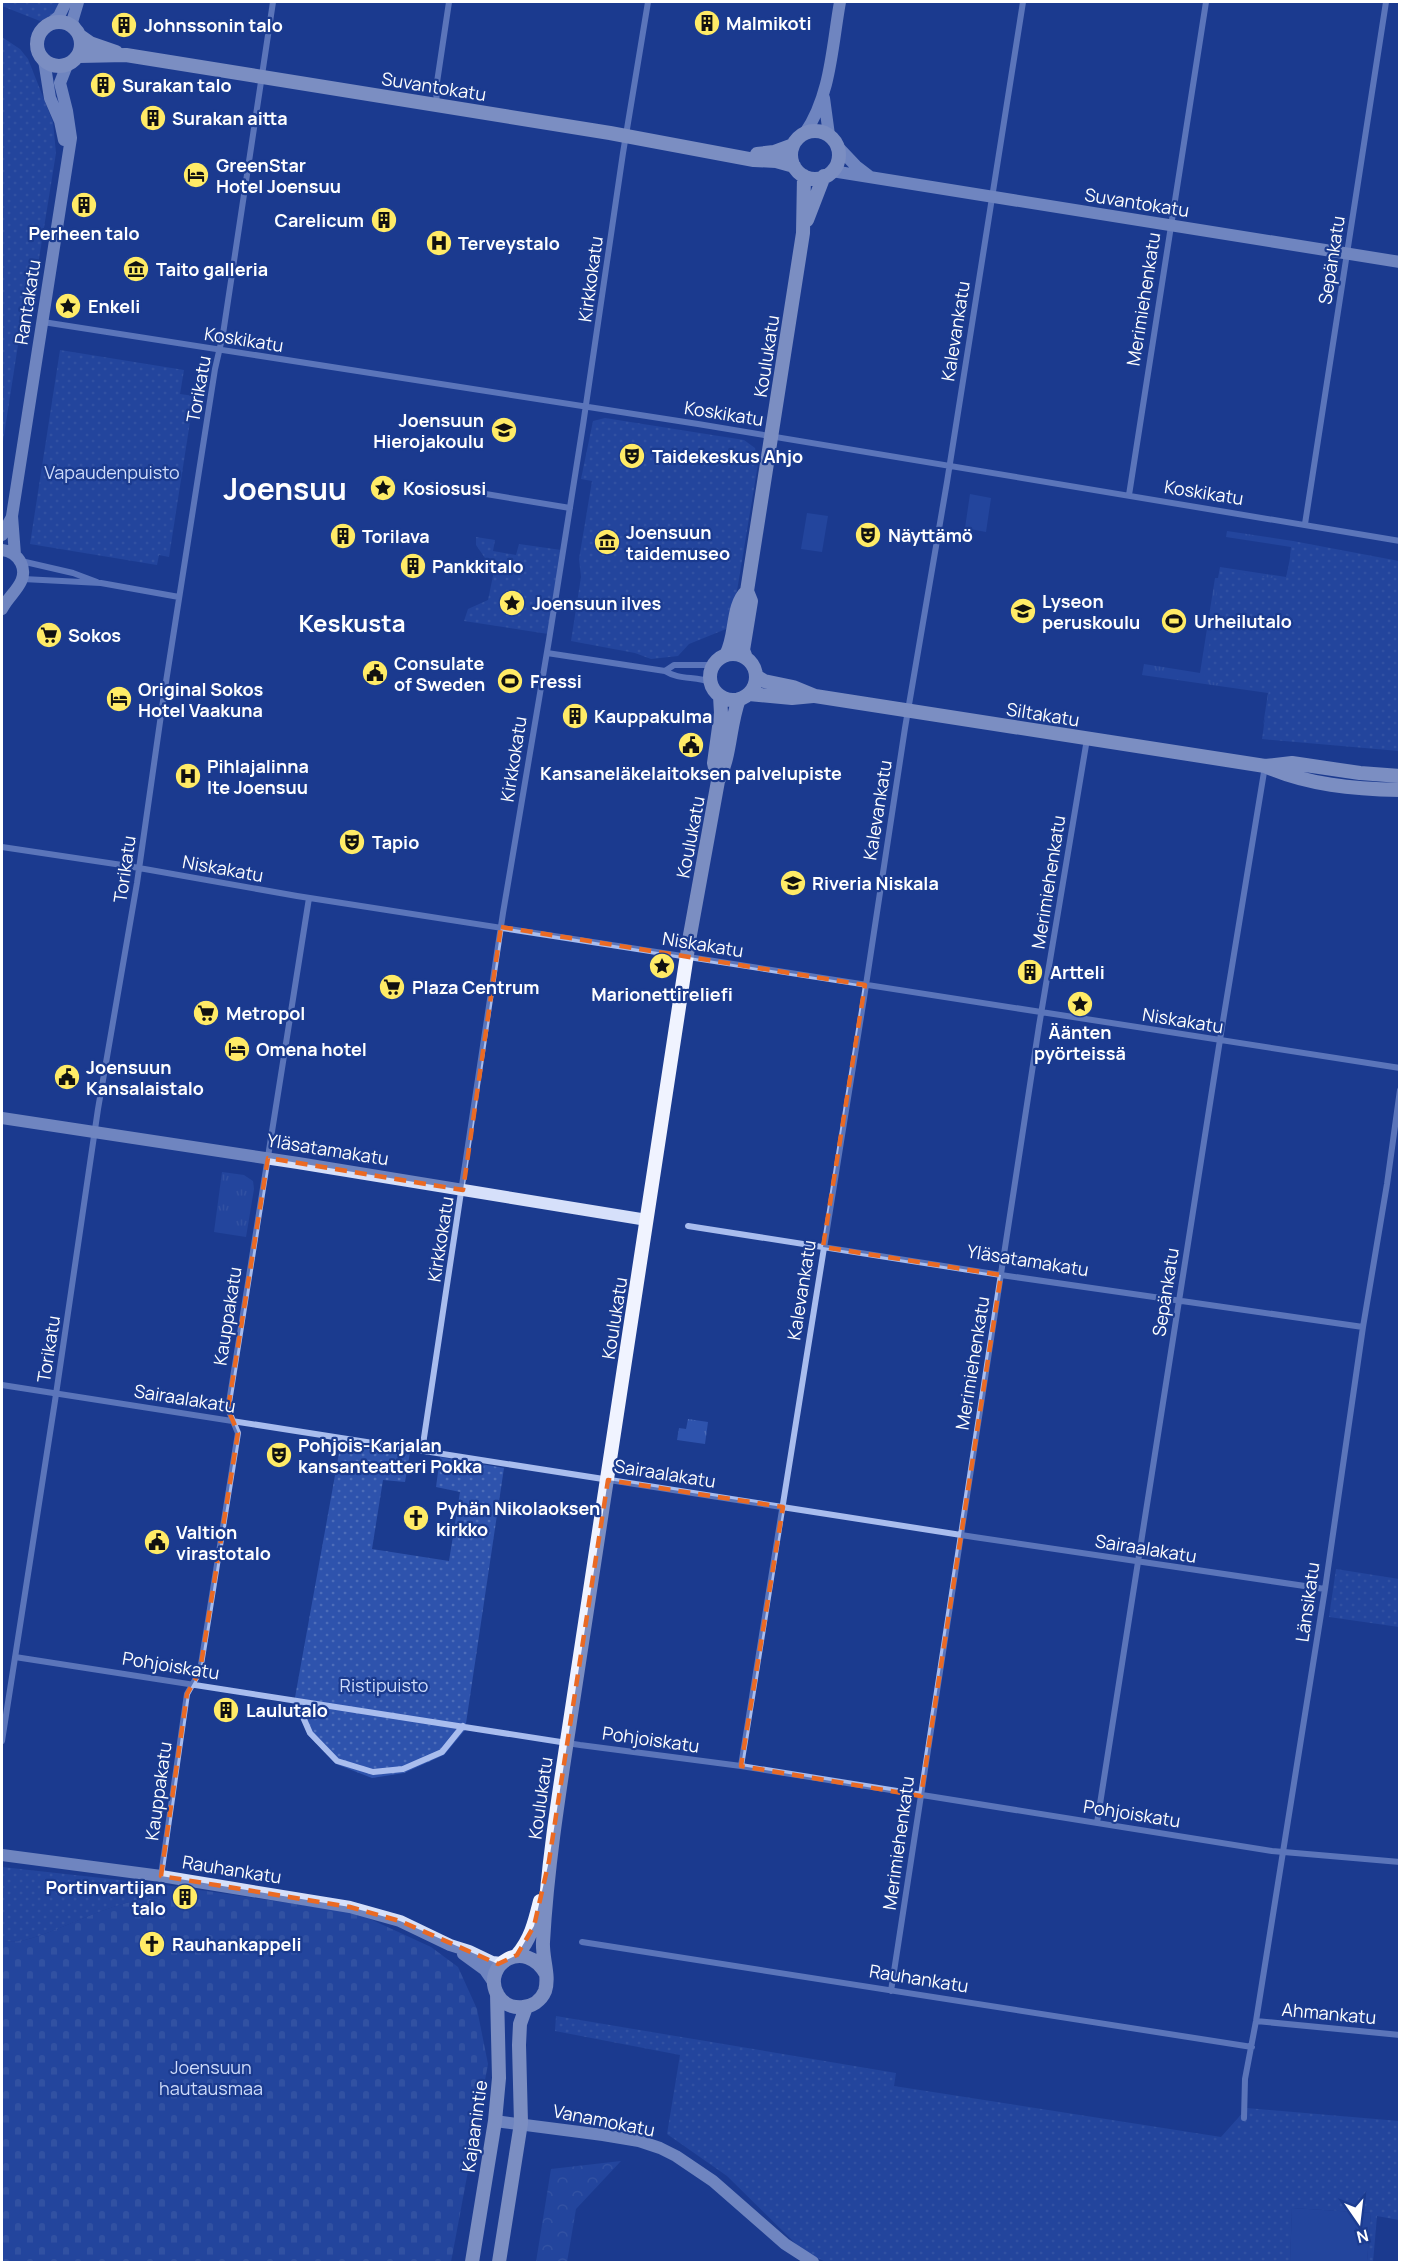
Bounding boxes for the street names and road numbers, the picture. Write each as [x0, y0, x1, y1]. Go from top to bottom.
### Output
street label: Suvantokatu [380, 66, 488, 106]
street label: Suvantokatu [1083, 182, 1191, 222]
street label: Sepänkatu [1312, 214, 1350, 306]
street label: Merimiehenkatu [1121, 231, 1165, 367]
street label: Kirkkokatu [572, 234, 608, 324]
street label: Rantakatu [8, 258, 46, 346]
street label: Kalevankatu [935, 279, 975, 383]
street label: Koulukatu [748, 313, 784, 399]
street label: Koskikatu [203, 321, 285, 357]
street label: Torikatu [180, 354, 216, 424]
street label: Koskikatu [683, 395, 765, 431]
street label: Koskikatu [1163, 474, 1245, 510]
street label: Siltakatu [1005, 696, 1081, 732]
street label: Kirkkokatu [494, 714, 532, 804]
street label: Kalevankatu [857, 758, 897, 862]
street label: Koulukatu [670, 794, 710, 880]
street label: Merimiehenkatu [1026, 814, 1070, 950]
street label: Torikatu [107, 834, 141, 904]
street label: Niskakatu [181, 849, 265, 887]
street label: Niskakatu [661, 926, 745, 962]
street label: Niskakatu [1141, 1002, 1225, 1038]
street label: Yläsatamakatu [265, 1128, 391, 1170]
street label: Kirkkokatu [421, 1194, 459, 1284]
street label: Kalevankatu [781, 1238, 821, 1342]
street label: Yläsatamakatu [965, 1239, 1091, 1281]
street label: Sepänkatu [1146, 1246, 1184, 1338]
street label: Kauppakatu [207, 1265, 247, 1367]
street label: Koulukatu [596, 1275, 632, 1361]
street label: Merimiehenkatu [950, 1295, 994, 1431]
street label: Torikatu [31, 1314, 65, 1384]
street label: Sairaalakatu [133, 1378, 237, 1418]
street label: Sairaalakatu [613, 1453, 717, 1493]
street label: Sairaalakatu [1094, 1528, 1198, 1568]
street label: Länsikatu [1290, 1561, 1324, 1643]
street label: Pohjoiskatu [121, 1645, 221, 1685]
street label: Pohjoiskatu [601, 1720, 701, 1758]
street label: Kauppakatu [139, 1740, 177, 1842]
street label: Koulukatu [522, 1755, 558, 1841]
street label: Merimiehenkatu [877, 1775, 919, 1911]
street label: Pohjoiskatu [1082, 1793, 1182, 1833]
street label: Rauhankatu [181, 1849, 283, 1889]
street label: Rauhankatu [868, 1958, 970, 1998]
street label: Ahmankatu [1281, 1997, 1377, 2029]
street label: Kajaanintie [456, 2078, 492, 2174]
street label: Vanamokatu [551, 2098, 657, 2142]

